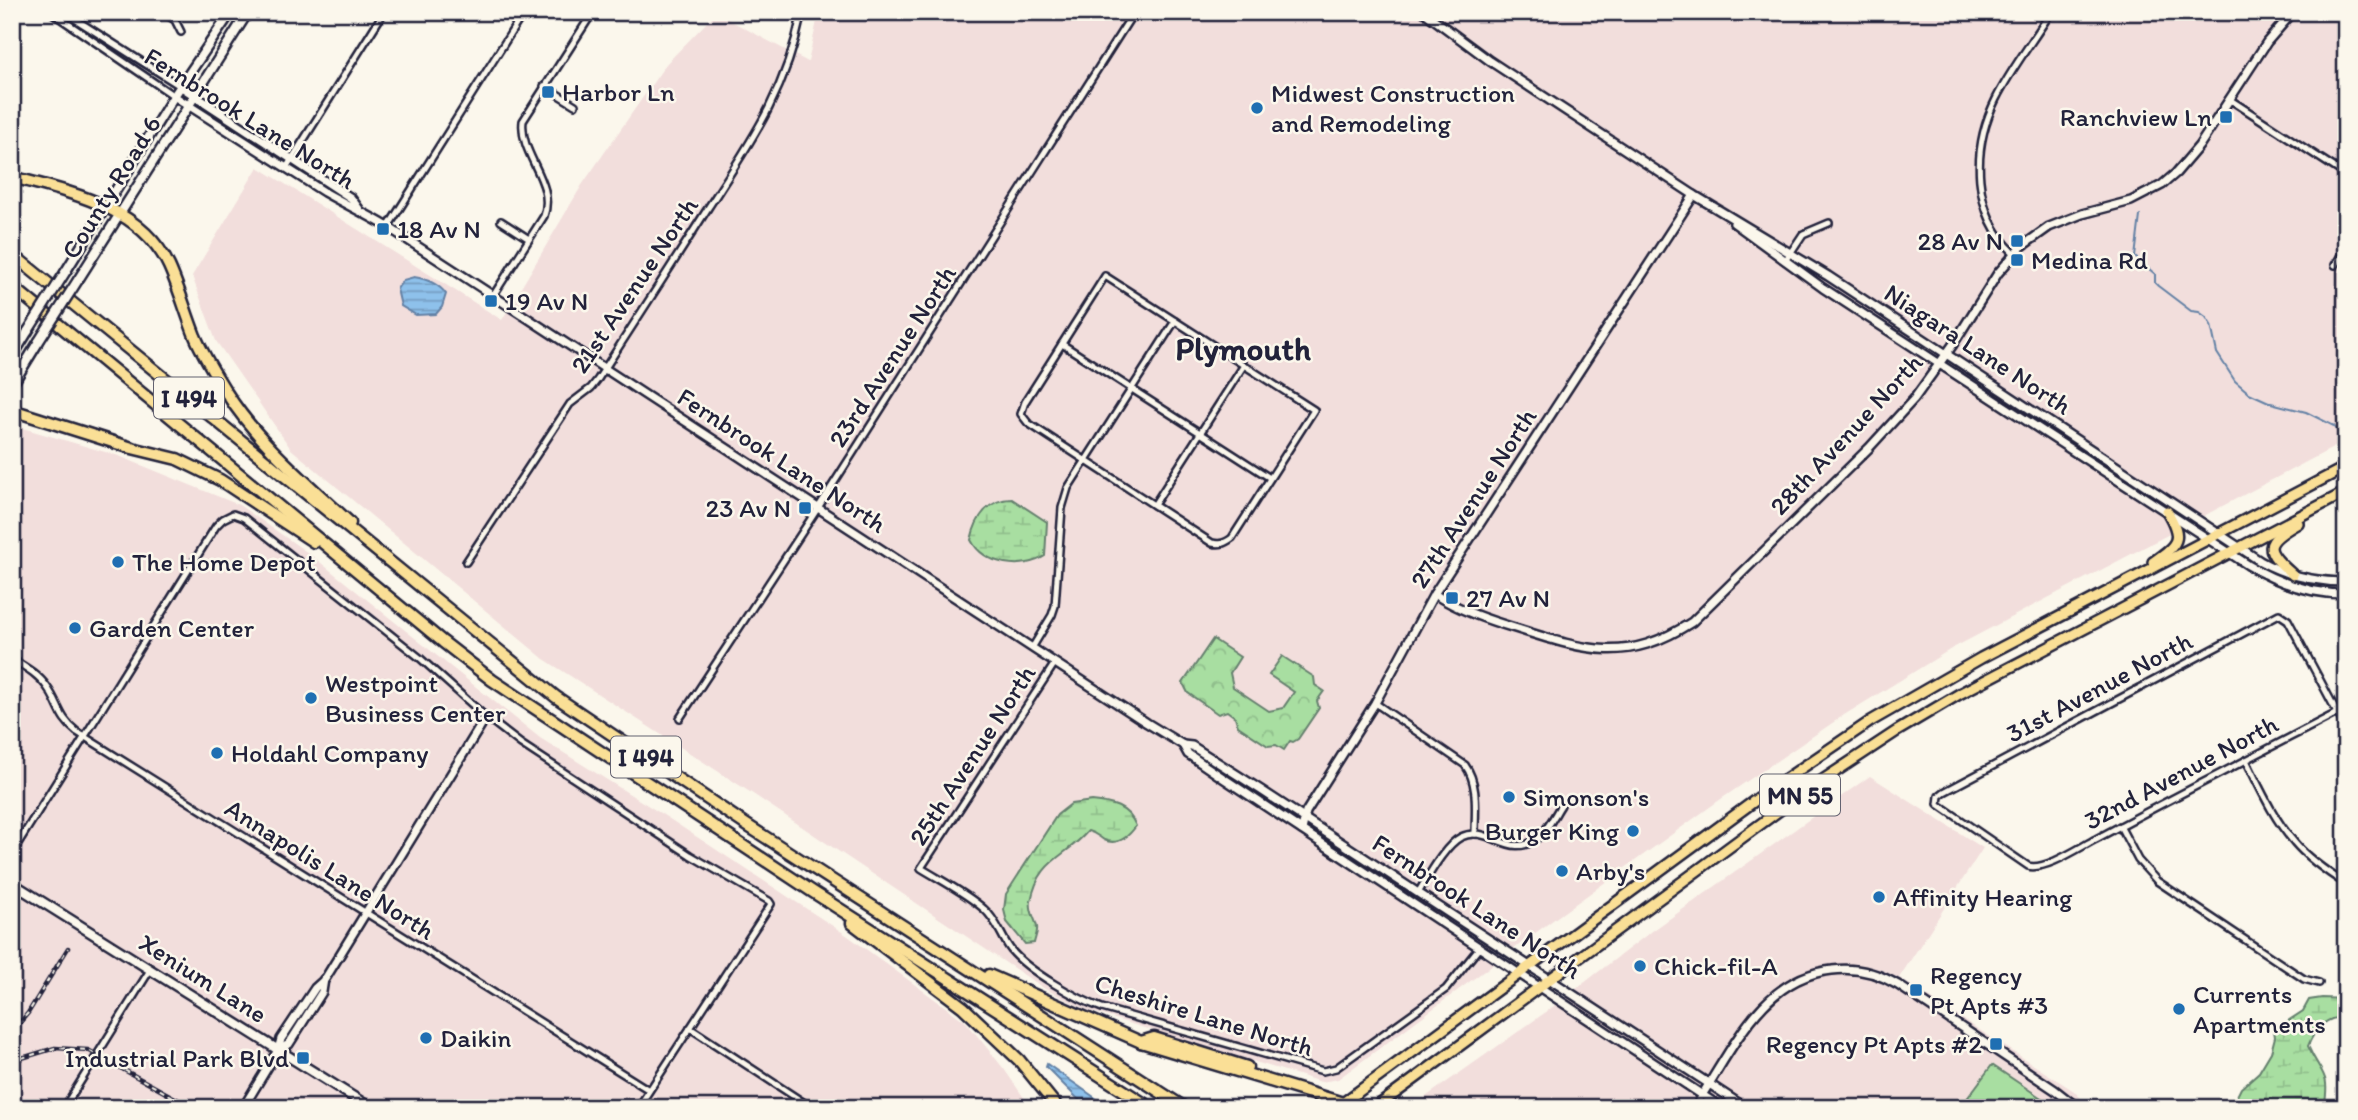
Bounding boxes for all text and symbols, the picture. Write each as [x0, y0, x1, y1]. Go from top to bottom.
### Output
street label: Fernbrook Lane North [139, 40, 362, 196]
place label: Harbor Ln [562, 76, 675, 108]
place label: Midwest Construction and Remodeling [1271, 77, 1515, 139]
marker: Harbor Ln [540, 84, 556, 100]
marker: Midwest Construction and Remodeling [1249, 100, 1265, 116]
place label: Ranchview Ln [2060, 101, 2212, 133]
street label: County Road 6 [54, 109, 168, 265]
marker: Ranchview Ln [2218, 109, 2234, 125]
street label: 21st Avenue North [563, 191, 705, 379]
place label: 18 Av N [397, 213, 481, 245]
marker: 18 Av N [375, 221, 391, 237]
place label: 28 Av N [1918, 225, 2003, 257]
marker: 28 Av N [2009, 233, 2025, 249]
place label: Medina Rd [2031, 244, 2148, 276]
marker: Medina Rd [2009, 252, 2025, 268]
street label: 23rd Avenue North [821, 259, 963, 453]
street label: Niagara Lane North [1878, 277, 2078, 422]
place label: 19 Av N [505, 285, 588, 317]
marker: 19 Av N [483, 293, 499, 309]
district label: Plymouth [1175, 329, 1311, 368]
street label: 28th Avenue North [1763, 346, 1929, 522]
road number: I 494 [154, 377, 224, 418]
street label: Fernbrook Lane North [671, 380, 893, 540]
street label: 27th Avenue North [1403, 402, 1543, 594]
place label: 23 Av N [706, 492, 791, 524]
marker: 23 Av N [797, 500, 813, 516]
place label: The Home Depot [132, 546, 316, 578]
marker: The Home Depot [110, 554, 126, 570]
place label: 27 Av N [1466, 582, 1550, 614]
marker: 27 Av N [1444, 590, 1460, 606]
place label: Garden Center [89, 612, 255, 644]
marker: Garden Center [67, 620, 83, 636]
street label: 31st Avenue North [2000, 624, 2198, 750]
street label: 25th Avenue North [902, 659, 1042, 851]
place label: Westpoint Business Center [325, 667, 506, 729]
marker: Westpoint Business Center [303, 690, 319, 706]
street label: 32nd Avenue North [2079, 707, 2283, 837]
road number: I 494 [611, 736, 681, 778]
place label: Holdahl Company [231, 737, 428, 769]
marker: Holdahl Company [209, 745, 225, 761]
road number: MN 55 [1760, 774, 1840, 816]
place label: Simonson's [1523, 781, 1649, 813]
marker: Simonson's [1501, 789, 1517, 805]
street label: Annapolis Lane North [219, 791, 441, 947]
place label: Burger King [1485, 815, 1620, 847]
marker: Burger King [1625, 823, 1641, 839]
street label: Fernbrook Lane North [1366, 826, 1588, 986]
place label: Arby's [1576, 855, 1645, 887]
marker: Arby's [1554, 863, 1570, 879]
place label: Affinity Hearing [1893, 881, 2073, 913]
marker: Affinity Hearing [1871, 889, 1887, 905]
street label: Xenium Lane [133, 926, 273, 1030]
place label: Chick-fil-A [1654, 950, 1778, 982]
marker: Chick-fil-A [1632, 958, 1648, 974]
place label: Regency Pt Apts #3 [1930, 959, 2048, 1021]
street label: Cheshire Lane North [1091, 967, 1317, 1063]
place label: Currents Apartments [2193, 978, 2326, 1040]
marker: Regency Pt Apts #3 [1908, 982, 1924, 998]
marker: Currents Apartments [2171, 1001, 2187, 1017]
place label: Daikin [440, 1022, 511, 1054]
place label: Regency Pt Apts #2 [1766, 1028, 1982, 1060]
marker: Daikin [418, 1030, 434, 1046]
marker: Regency Pt Apts #2 [1988, 1036, 2004, 1052]
place label: Industrial Park Blvd [65, 1042, 289, 1074]
marker: Industrial Park Blvd [295, 1050, 311, 1066]

